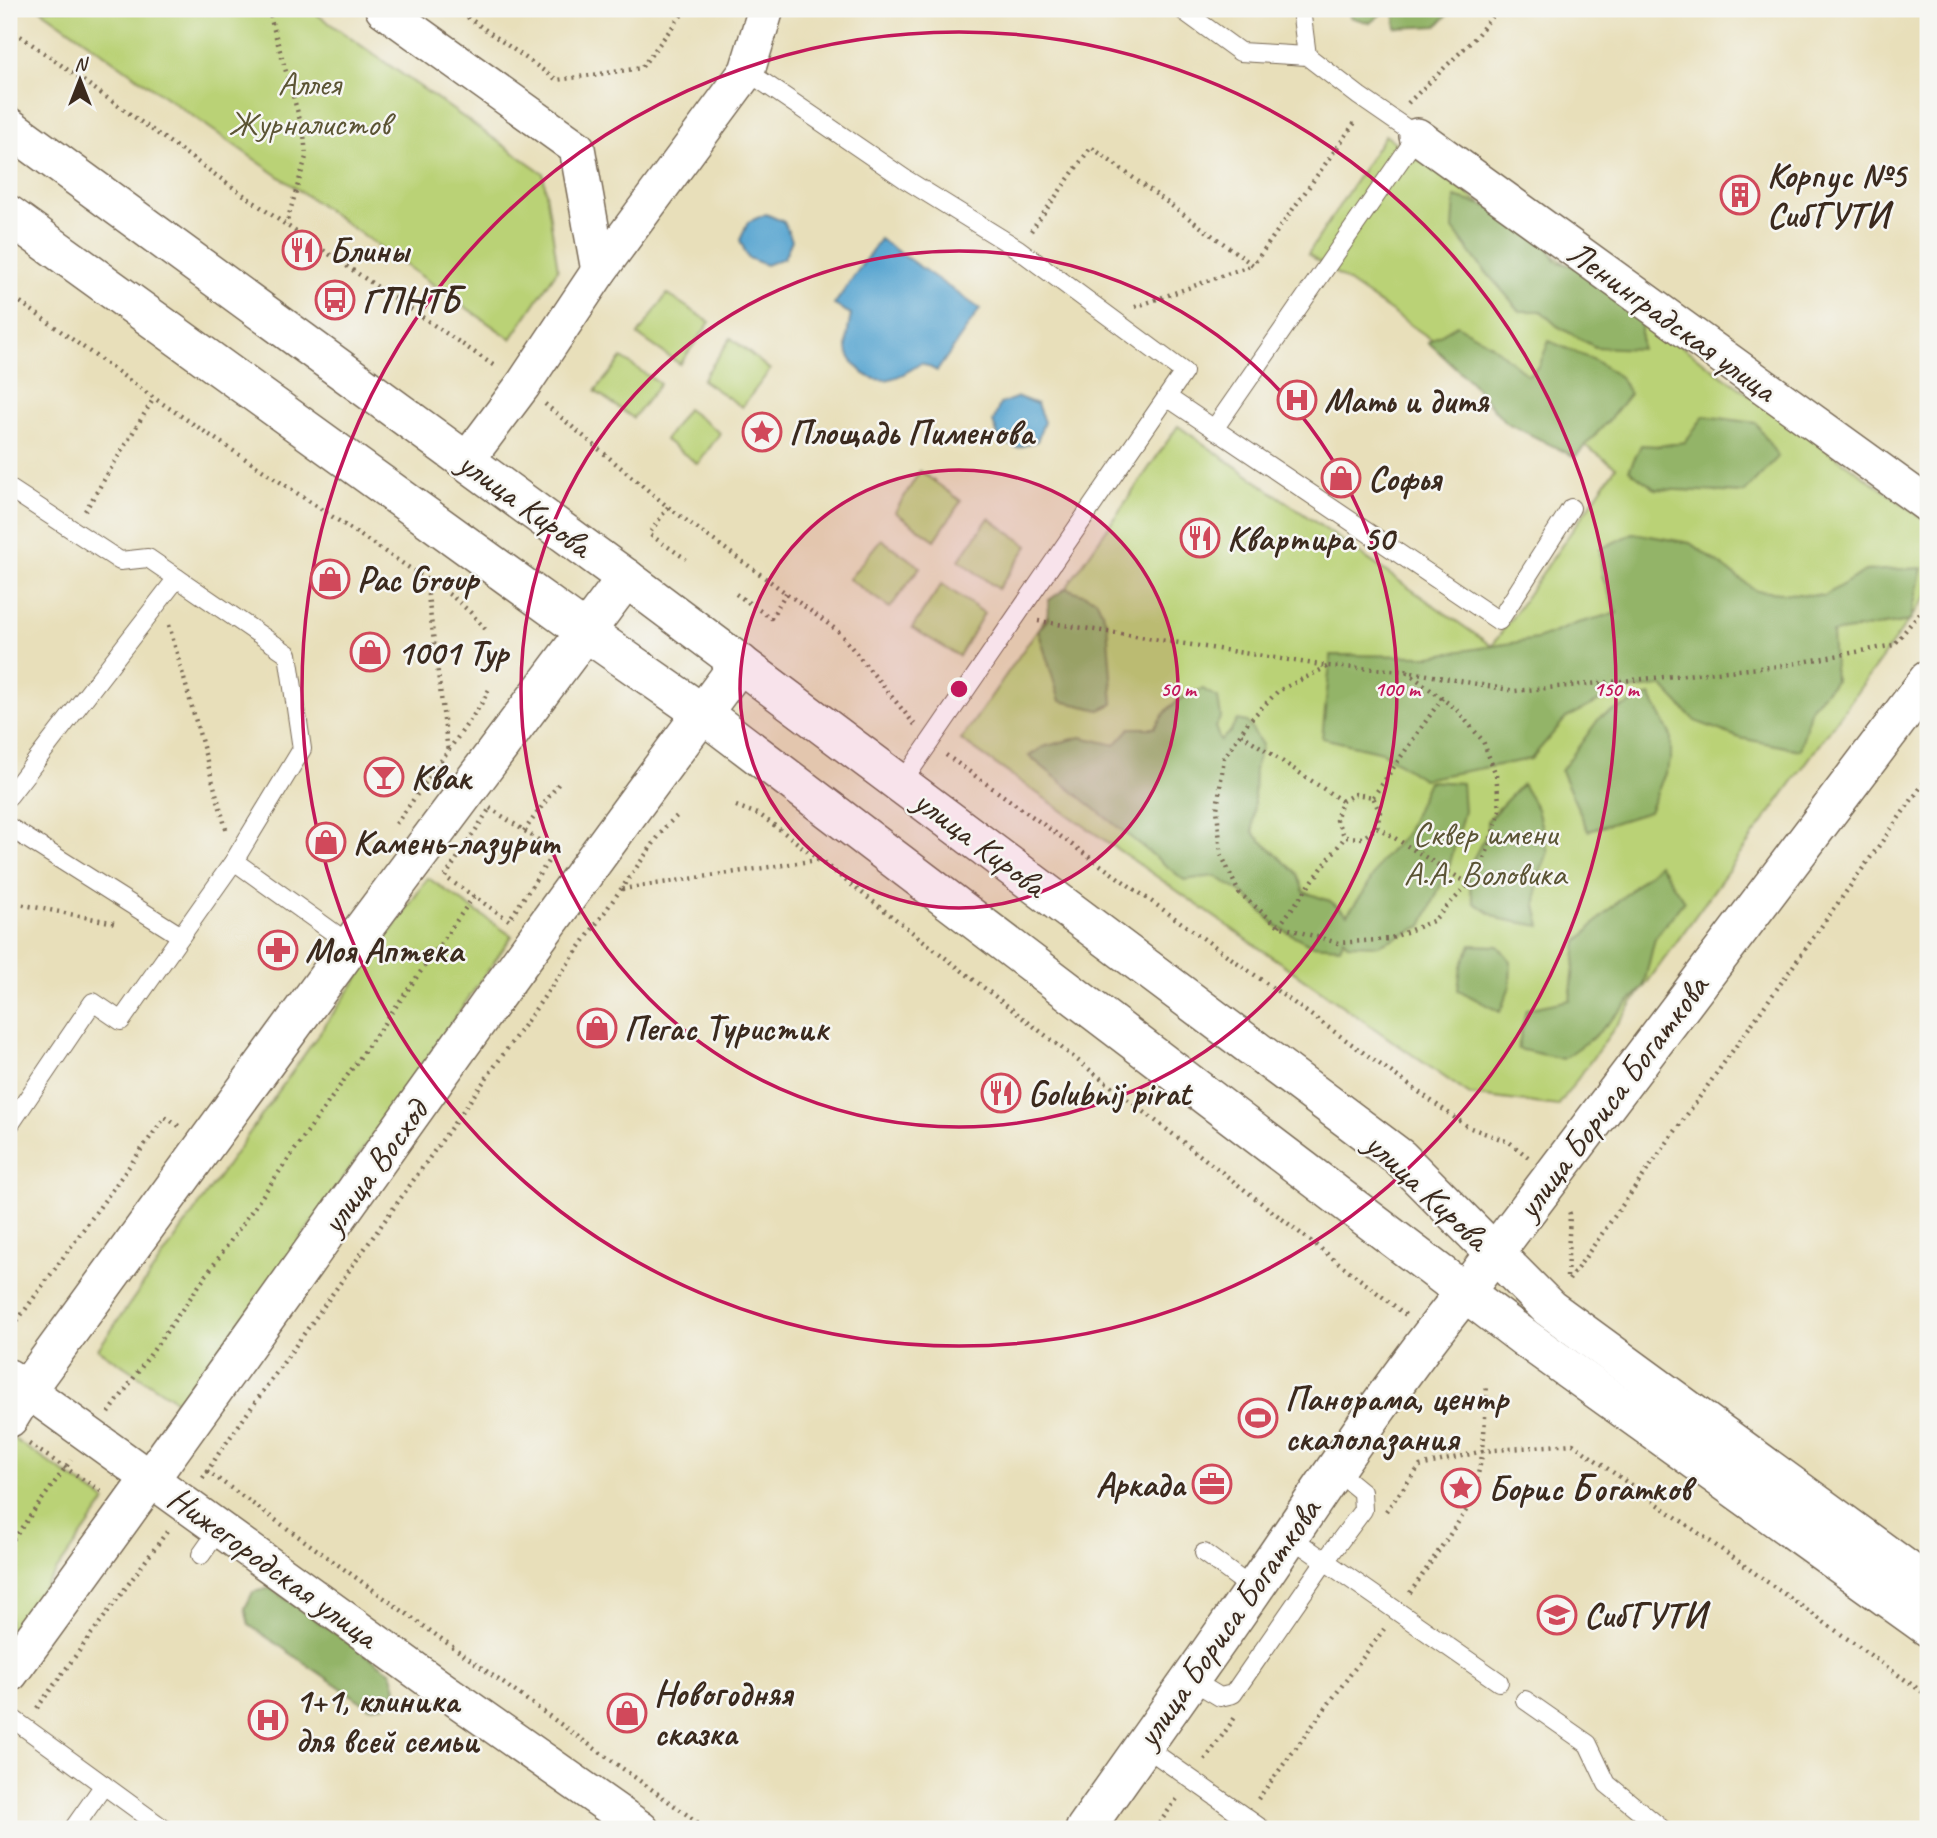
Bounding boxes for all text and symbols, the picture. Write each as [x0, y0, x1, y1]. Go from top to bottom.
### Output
north arrow [46, 46, 116, 116]
text: N [74, 52, 89, 76]
park label: Аллея Журналистов [228, 61, 396, 146]
place label: Корпус №5 СибГУТИ [1767, 153, 1908, 238]
building icon: Корпус №5 СибГУТИ [1719, 174, 1761, 216]
place label: Блины [329, 228, 411, 273]
restaurant icon: Блины [281, 229, 323, 271]
street label: Ленинградская улица [1559, 230, 1787, 413]
place label: ГПНТБ [362, 278, 466, 323]
bus stop icon: ГПНТБ [314, 279, 356, 321]
place label: Мать и дитя [1324, 378, 1490, 423]
hospital icon: Мать и дитя [1276, 379, 1318, 421]
place label: Площадь Пименова [789, 410, 1036, 455]
place icon: Площадь Пименова [741, 411, 783, 453]
street label: улица Кирова [448, 439, 603, 569]
place label: Софья [1368, 456, 1444, 501]
shop icon: Софья [1320, 457, 1362, 499]
place label: Квартира 50 [1227, 516, 1397, 561]
restaurant icon: Квартира 50 [1179, 517, 1221, 559]
place label: Pac Group [357, 557, 481, 602]
shop icon: Pac Group [309, 558, 351, 600]
place label: 1001 Тур [397, 630, 511, 675]
shop icon: 1001 Тур [349, 631, 391, 673]
text: 50 m [1160, 676, 1198, 702]
text: 100 m [1374, 676, 1422, 702]
text: 150 m [1593, 676, 1641, 702]
centre of rings [947, 677, 971, 701]
place label: Квак [411, 755, 474, 800]
bar icon: Квак [363, 756, 405, 798]
street label: улица Кирова [903, 777, 1057, 909]
park label: Cквер имени А.А. Воловика [1404, 811, 1569, 896]
place label: Камень-лазурит [353, 820, 562, 865]
shop icon: Камень-лазурит [305, 821, 347, 863]
place label: Моя Аптека [305, 928, 466, 973]
pharmacy icon: Моя Аптека [257, 929, 299, 971]
street label: улица Бориса Богаткова [1504, 964, 1720, 1230]
place label: Пегас Туристик [624, 1006, 831, 1051]
shop icon: Пегас Туристик [576, 1007, 618, 1049]
place label: Golubnij pirat [1028, 1071, 1194, 1116]
restaurant icon: Golubnij pirat [980, 1072, 1022, 1114]
street label: улица Восход [309, 1089, 440, 1245]
street label: улица Кирова [1354, 1120, 1501, 1262]
place label: Панорама, центр скалолазания [1285, 1376, 1511, 1461]
sports icon: Панорама, центр скалолазания [1237, 1397, 1279, 1439]
place label: Аркада [1096, 1462, 1188, 1507]
office icon: Аркада [1191, 1463, 1233, 1505]
place label: Борис Богатков [1488, 1466, 1697, 1511]
place icon: Борис Богатков [1440, 1467, 1482, 1509]
street label: Нижегородская улица [159, 1476, 389, 1660]
street label: улица Бориса Богаткова [1124, 1487, 1332, 1758]
place label: СибГУТИ [1584, 1593, 1711, 1638]
school or university icon: СибГУТИ [1536, 1594, 1578, 1636]
place label: Новогодняя сказка [654, 1671, 795, 1756]
place label: 1+1, клиника для всей семьи [295, 1678, 481, 1763]
shop icon: Новогодняя сказка [606, 1692, 648, 1734]
hospital icon: 1+1, клиника для всей семьи [247, 1699, 289, 1741]

